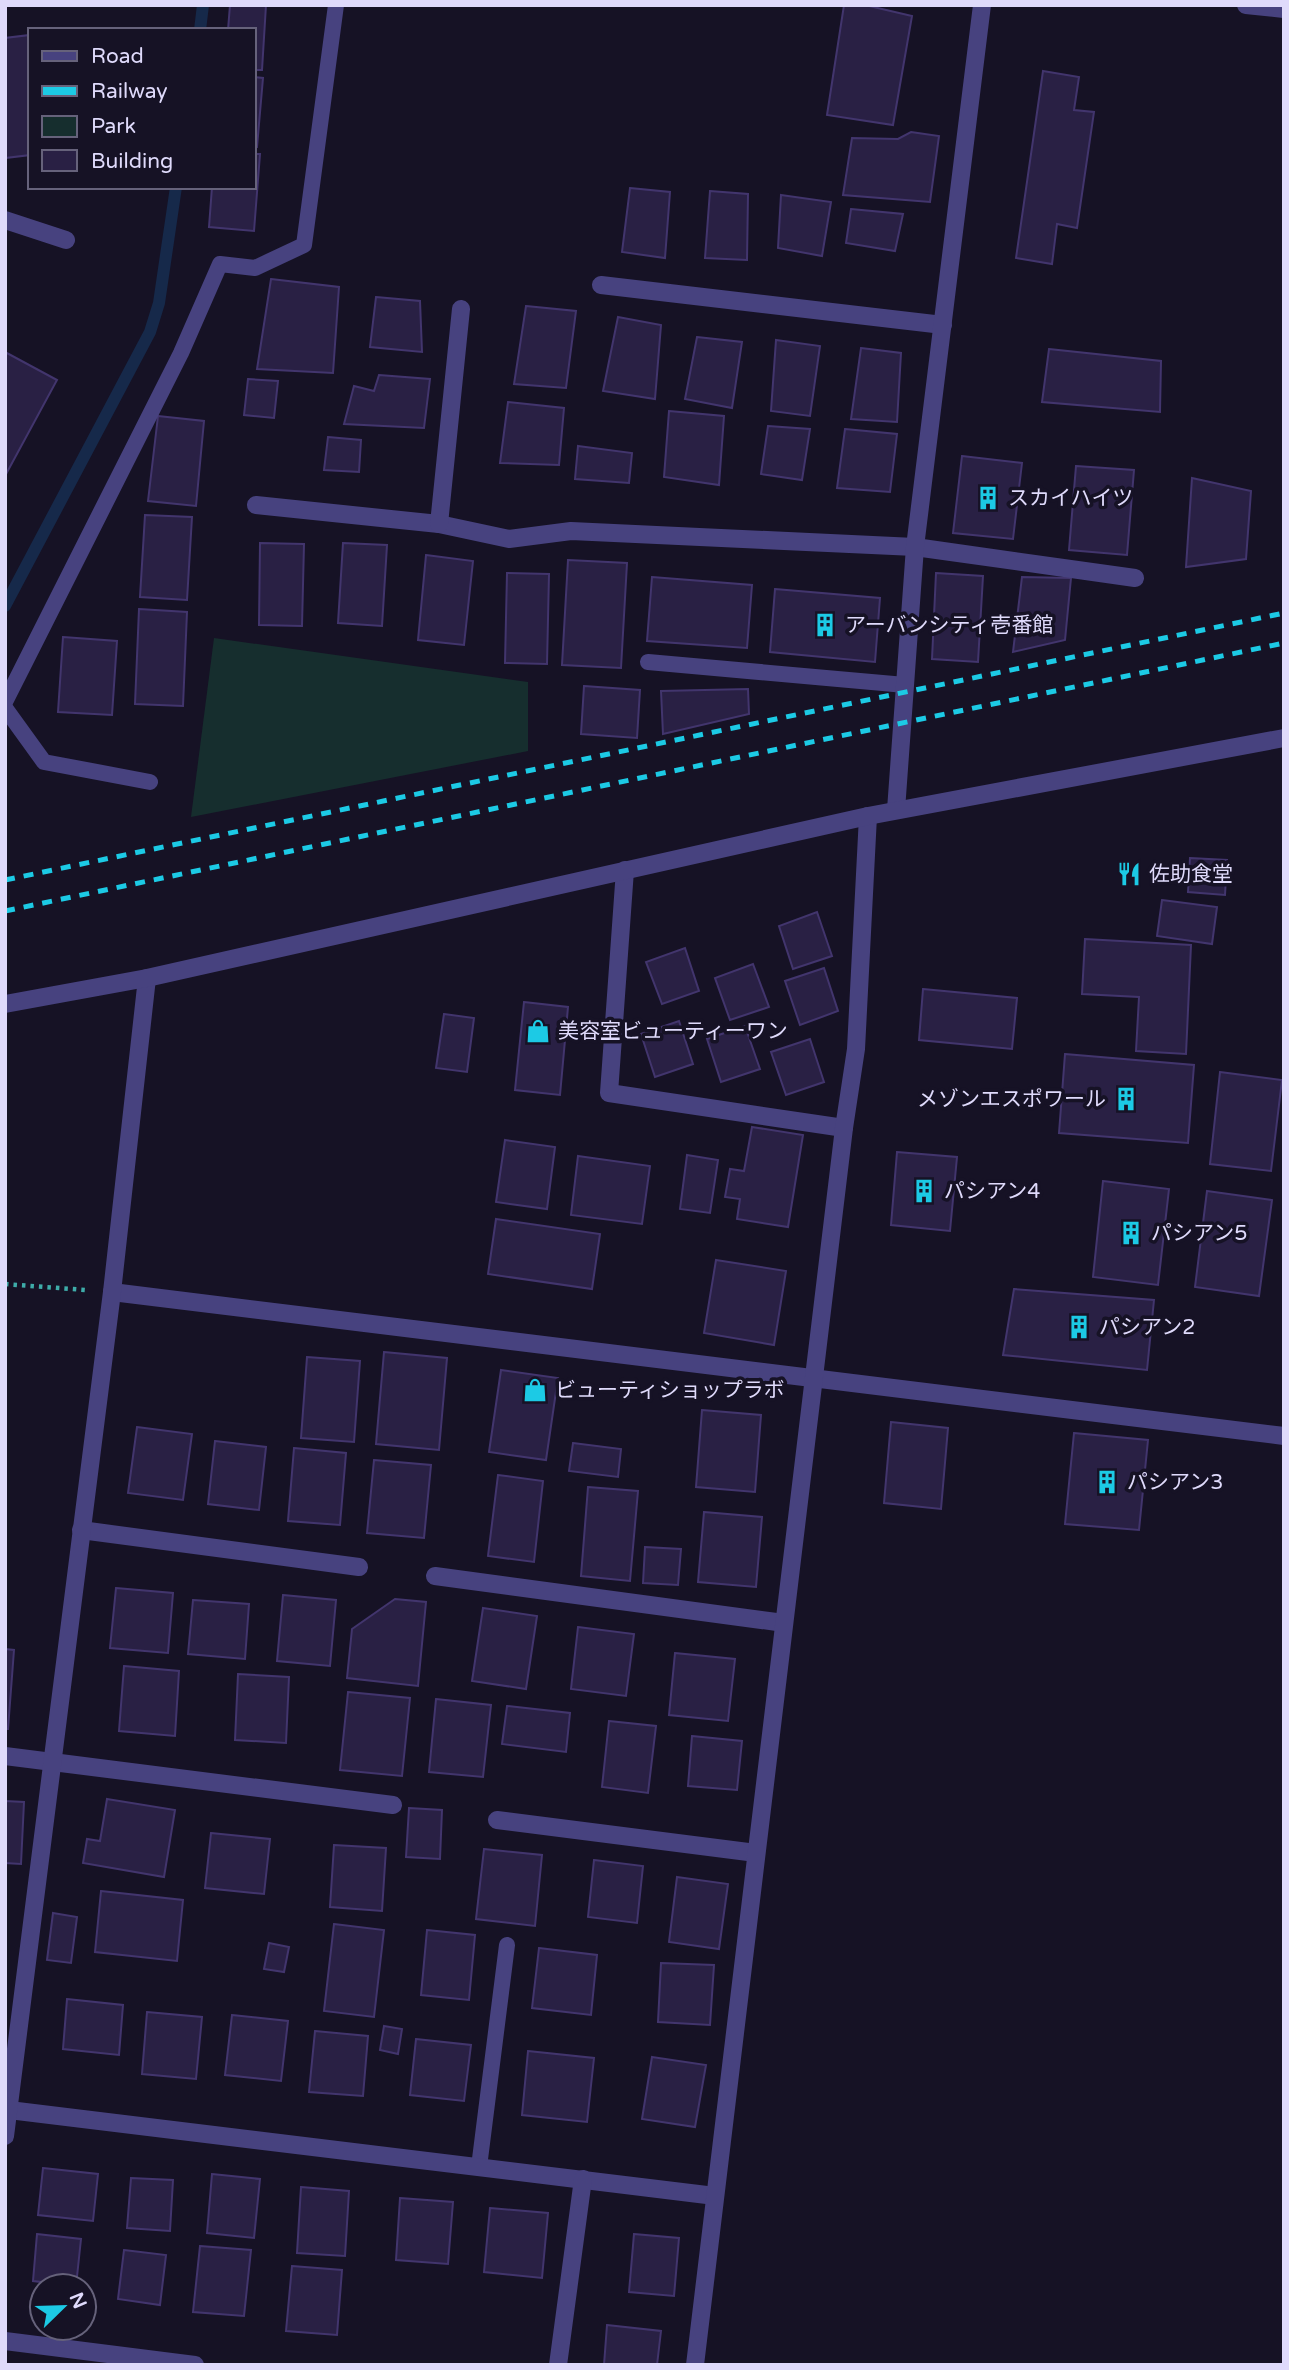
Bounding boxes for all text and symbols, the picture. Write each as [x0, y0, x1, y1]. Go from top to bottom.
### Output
legend [28, 28, 256, 189]
text: Road [91, 44, 144, 69]
text: Railway [91, 79, 168, 104]
text: Park [91, 114, 136, 139]
text: Building [91, 149, 173, 174]
building icon: スカイハイツ [974, 484, 1002, 512]
place label: スカイハイツ [1008, 486, 1133, 511]
building icon: アーバンシティ壱番館 [811, 611, 839, 639]
place label: アーバンシティ壱番館 [845, 613, 1053, 638]
restaurant icon: 佐助食堂 [1115, 860, 1143, 888]
place label: 佐助食堂 [1149, 862, 1233, 887]
shop icon: 美容室ビューティーワン [524, 1017, 552, 1045]
place label: 美容室ビューティーワン [558, 1019, 788, 1044]
building icon: メゾンエスポワール [1112, 1085, 1140, 1113]
place label: メゾンエスポワール [917, 1087, 1106, 1112]
building icon: パシアン4 [910, 1177, 938, 1205]
place label: パシアン4 [944, 1179, 1040, 1204]
building icon: パシアン5 [1117, 1219, 1145, 1247]
place label: パシアン5 [1151, 1221, 1247, 1246]
building icon: パシアン2 [1065, 1313, 1093, 1341]
place label: パシアン2 [1099, 1315, 1195, 1340]
shop icon: ビューティショップラボ [521, 1376, 549, 1404]
place label: ビューティショップラボ [555, 1378, 785, 1403]
building icon: パシアン3 [1093, 1468, 1121, 1496]
place label: パシアン3 [1127, 1470, 1223, 1495]
north arrow [28, 2272, 98, 2342]
text: N [65, 2289, 91, 2312]

